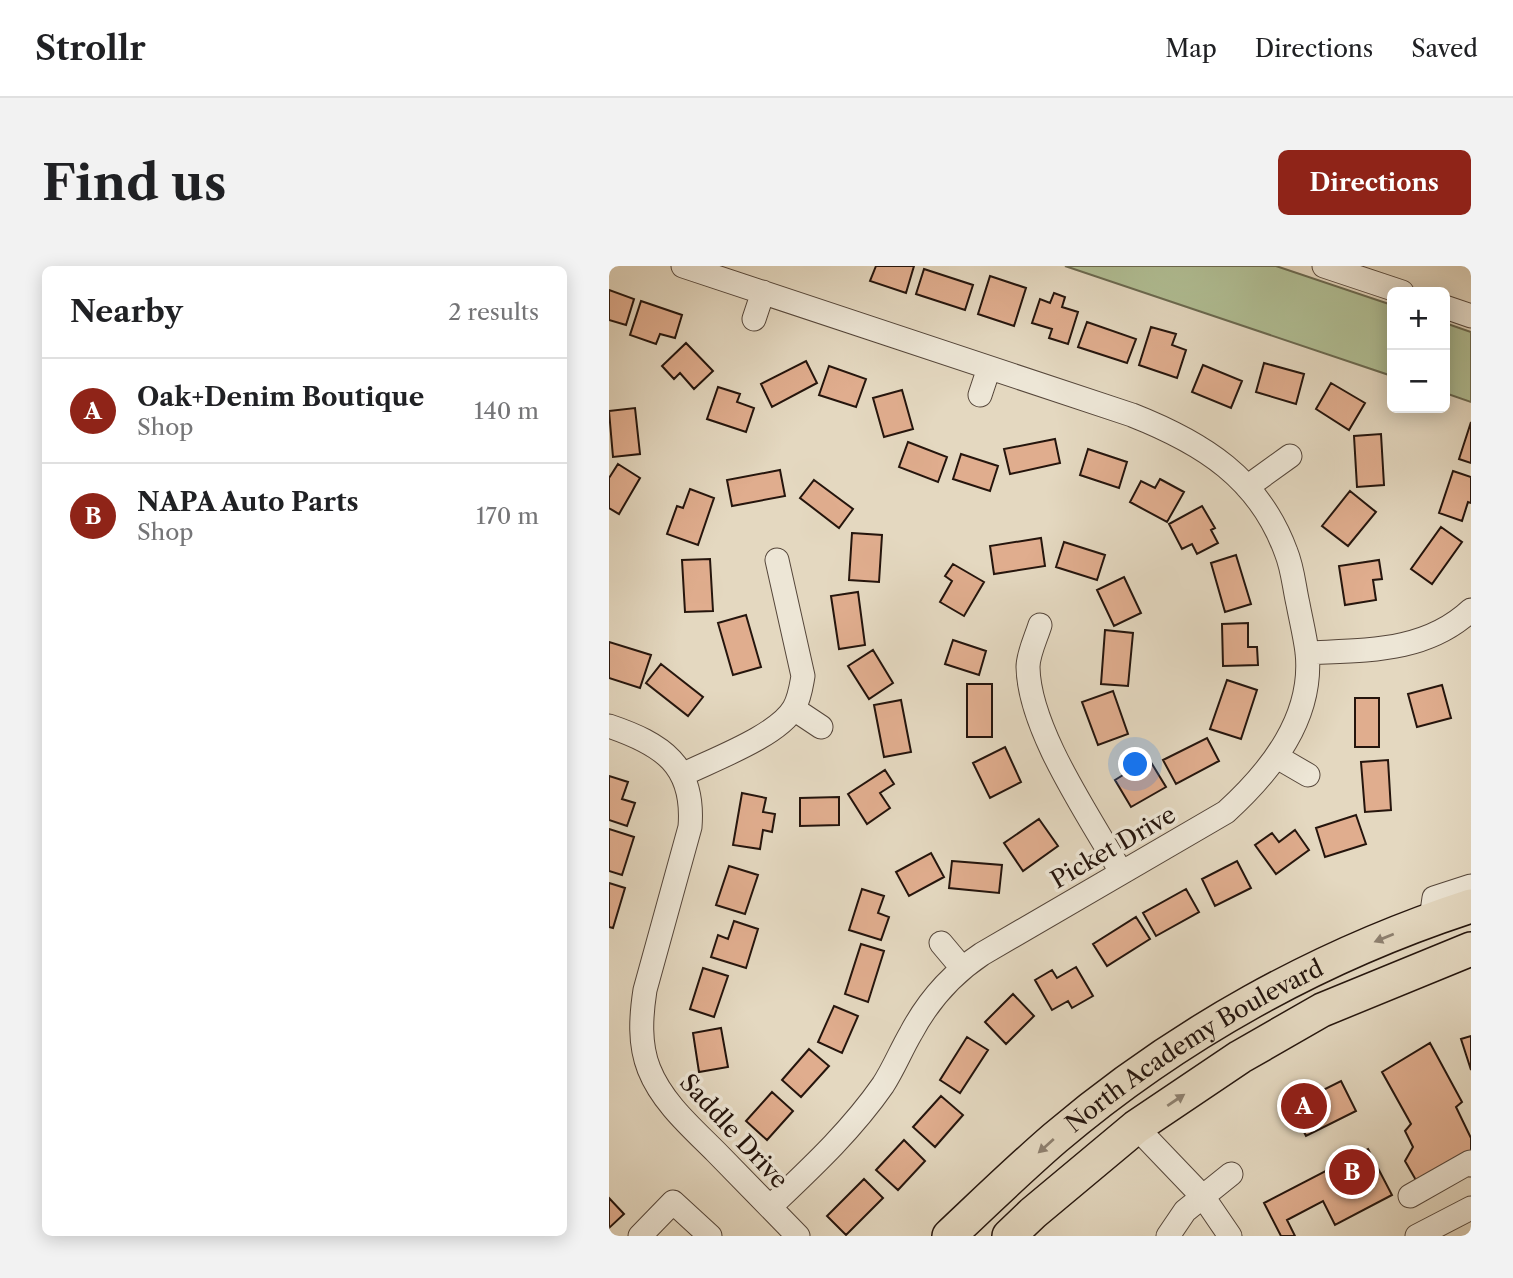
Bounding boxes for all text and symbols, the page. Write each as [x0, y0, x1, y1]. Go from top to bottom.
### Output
text: Strollr [35, 28, 146, 69]
text: Map [1165, 34, 1217, 63]
text: Directions [1255, 34, 1373, 63]
text: Saved [1411, 34, 1478, 63]
button: Directions [1278, 150, 1471, 215]
text: Find us [42, 152, 226, 213]
map controls [1387, 287, 1450, 413]
button: + [1387, 287, 1450, 350]
text: Nearby [70, 293, 183, 330]
text: 2 results [448, 298, 539, 326]
button: − [1387, 350, 1450, 413]
text: Oak+Denim Boutique [137, 381, 424, 413]
text: A [84, 397, 102, 425]
text: 140 m [474, 397, 539, 425]
text: Shop [137, 413, 193, 441]
text: NAPA Auto Parts [137, 486, 359, 518]
text: B [84, 502, 102, 530]
text: 170 m [476, 502, 539, 530]
text: Shop [137, 518, 193, 546]
your location [1118, 747, 1152, 781]
street label: Picket Drive [1045, 800, 1181, 894]
one-way arrow [1373, 932, 1394, 943]
street label: North Academy Boulevard [1062, 954, 1330, 1142]
street label: Saddle Drive [674, 1068, 794, 1194]
pin: A [1281, 1080, 1327, 1132]
one-way arrow [1166, 1094, 1185, 1107]
one-way arrow [1038, 1138, 1055, 1154]
pin: B [1329, 1146, 1375, 1198]

